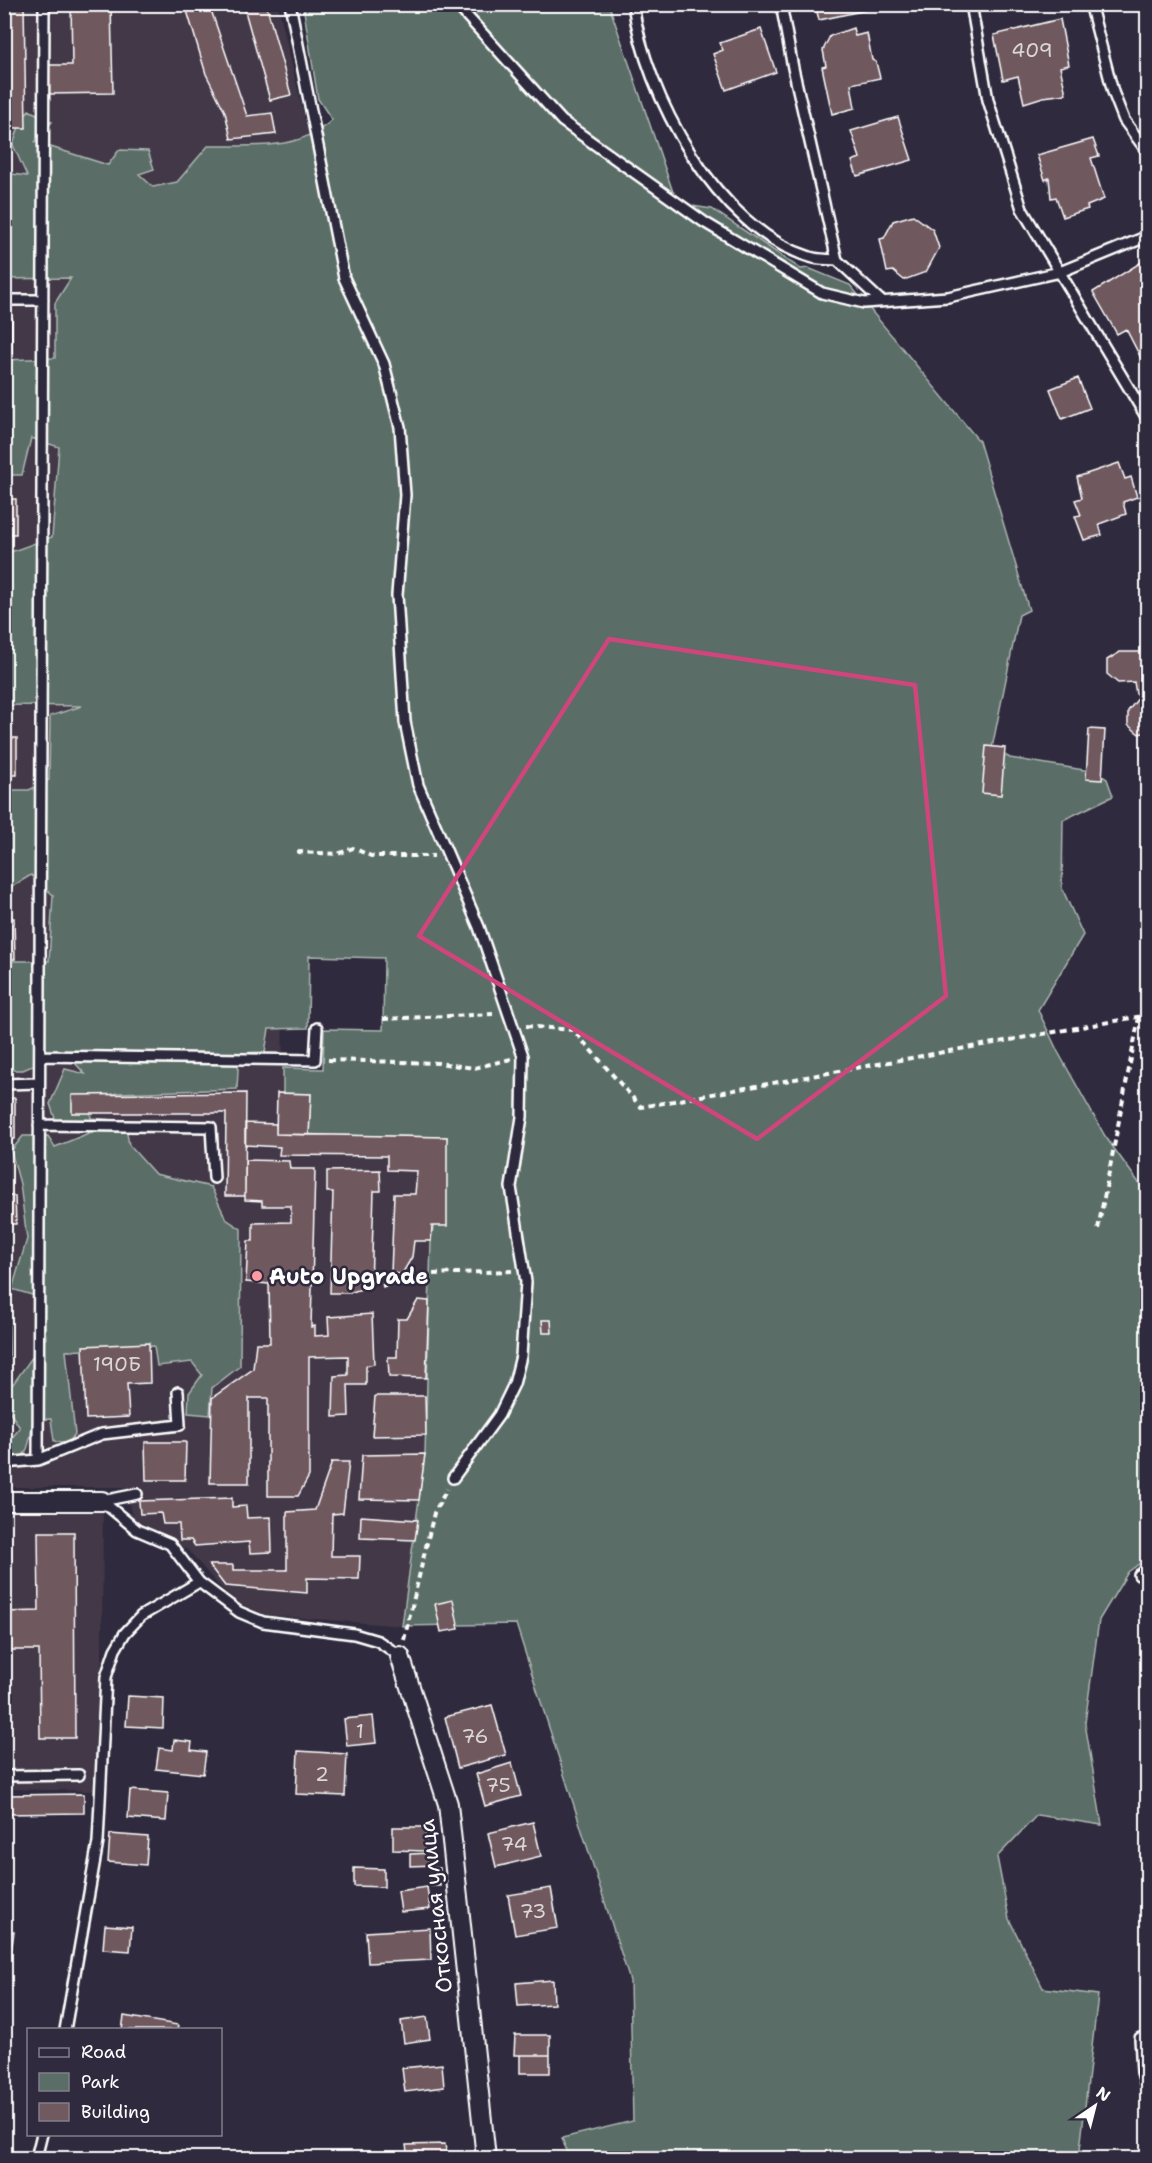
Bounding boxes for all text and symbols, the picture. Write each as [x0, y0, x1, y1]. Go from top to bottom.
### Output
house number: 409 [1011, 37, 1053, 63]
place label: Auto Upgrade [269, 1262, 429, 1291]
marker: Auto Upgrade [250, 1269, 264, 1283]
house number: 190Б [93, 1351, 141, 1377]
house number: 1 [356, 1718, 364, 1744]
house number: 76 [461, 1723, 489, 1749]
house number: 2 [315, 1761, 329, 1787]
house number: 75 [485, 1772, 511, 1798]
street label: Откосная улица [412, 1817, 459, 1994]
house number: 74 [500, 1831, 528, 1857]
house number: 73 [520, 1898, 546, 1924]
legend [27, 2028, 222, 2136]
text: Road [81, 2040, 126, 2064]
text: Park [81, 2070, 120, 2094]
north arrow [1065, 2076, 1125, 2136]
text: N [1092, 2082, 1115, 2106]
text: Building [81, 2100, 150, 2124]

